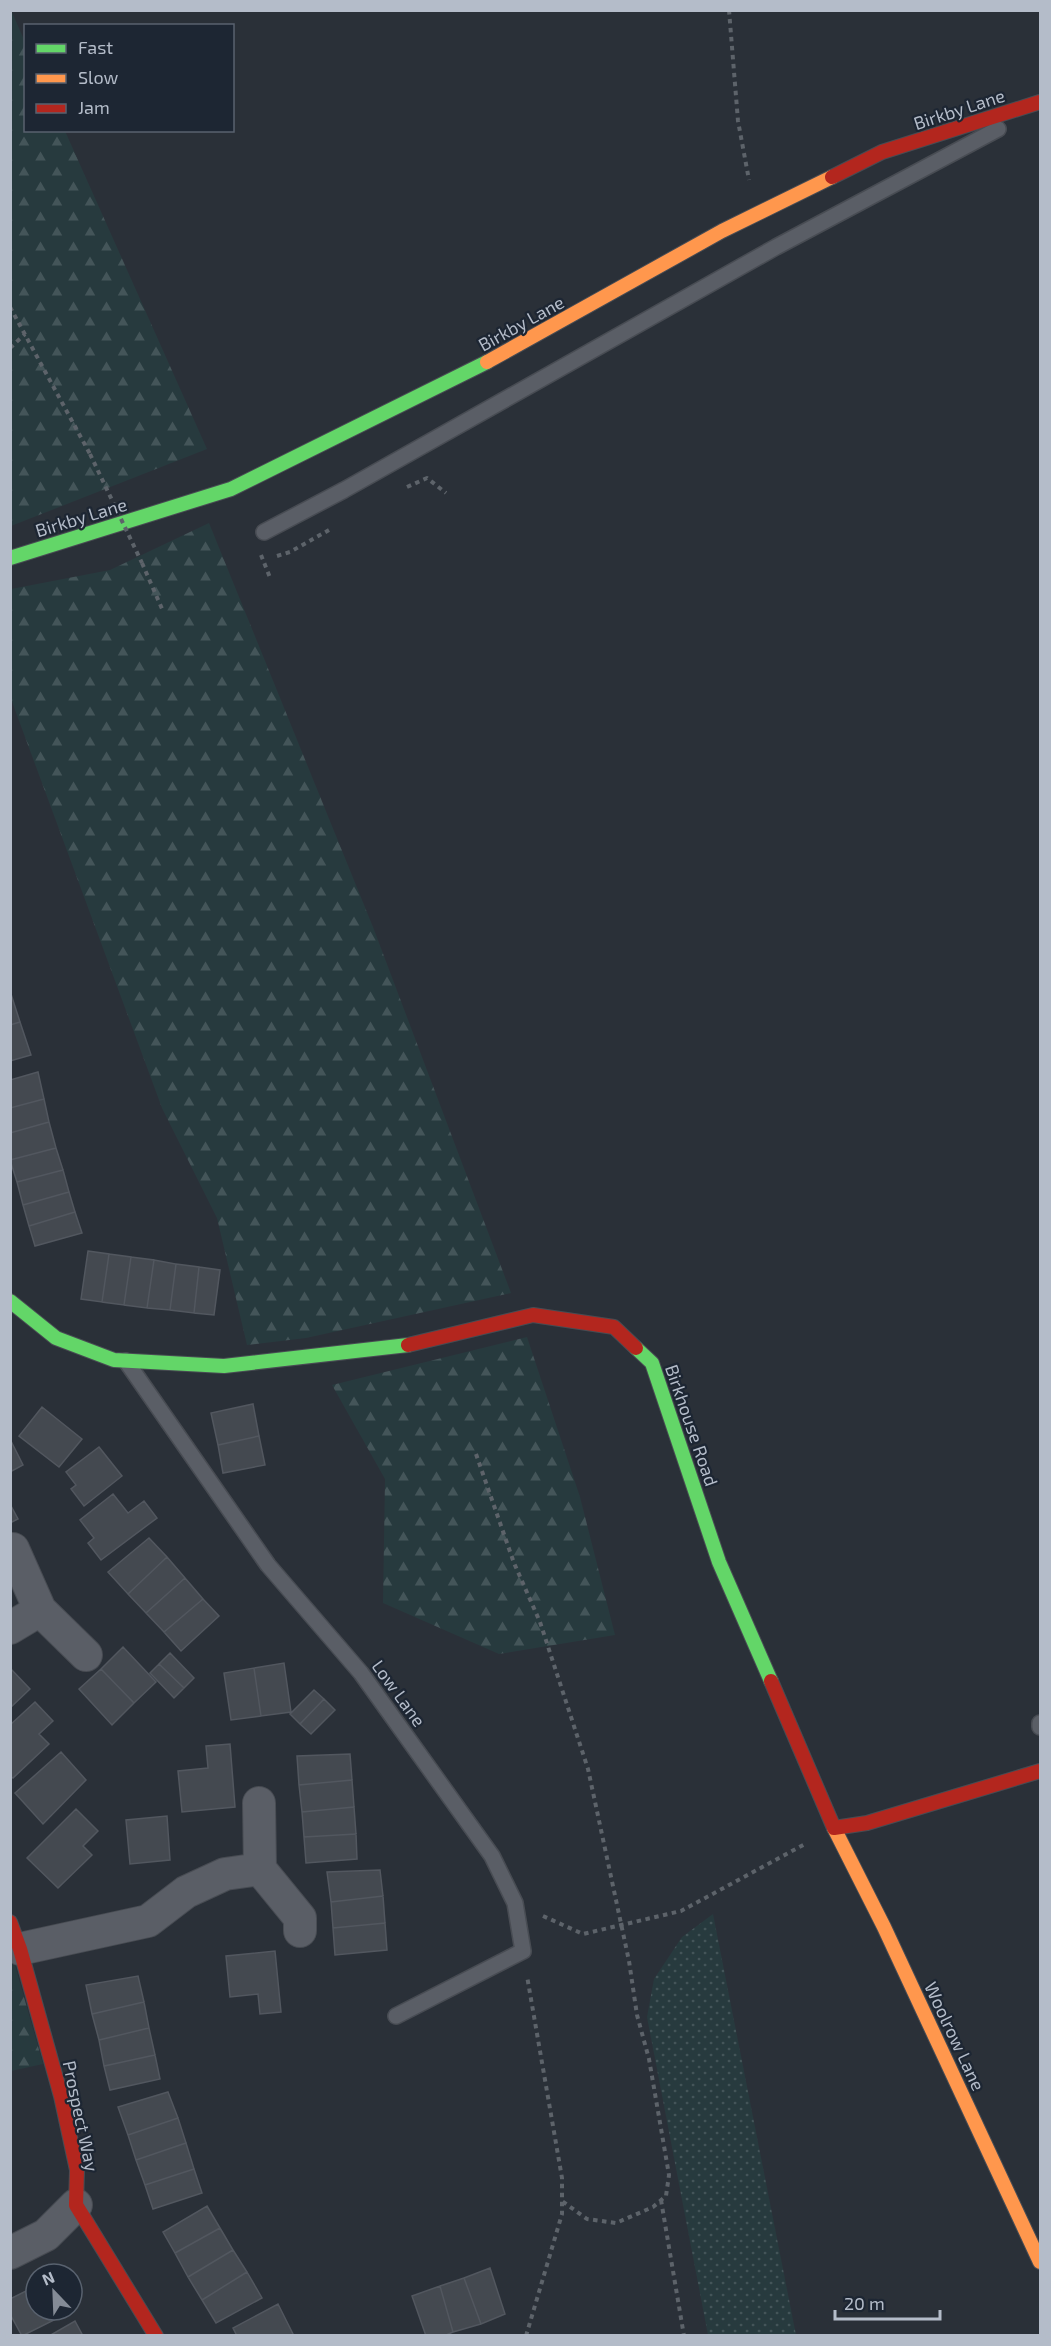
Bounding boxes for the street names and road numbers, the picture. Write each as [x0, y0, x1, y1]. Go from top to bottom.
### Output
street label: Birkby Lane [911, 84, 1007, 134]
street label: Birkby Lane [474, 290, 568, 356]
street label: Birkby Lane [33, 493, 129, 541]
street label: Birkhouse Road [661, 1361, 723, 1489]
street label: Low Lane [367, 1655, 431, 1731]
street label: Woolrow Lane [920, 1978, 990, 2094]
street label: Prospect Way [59, 2059, 104, 2174]

